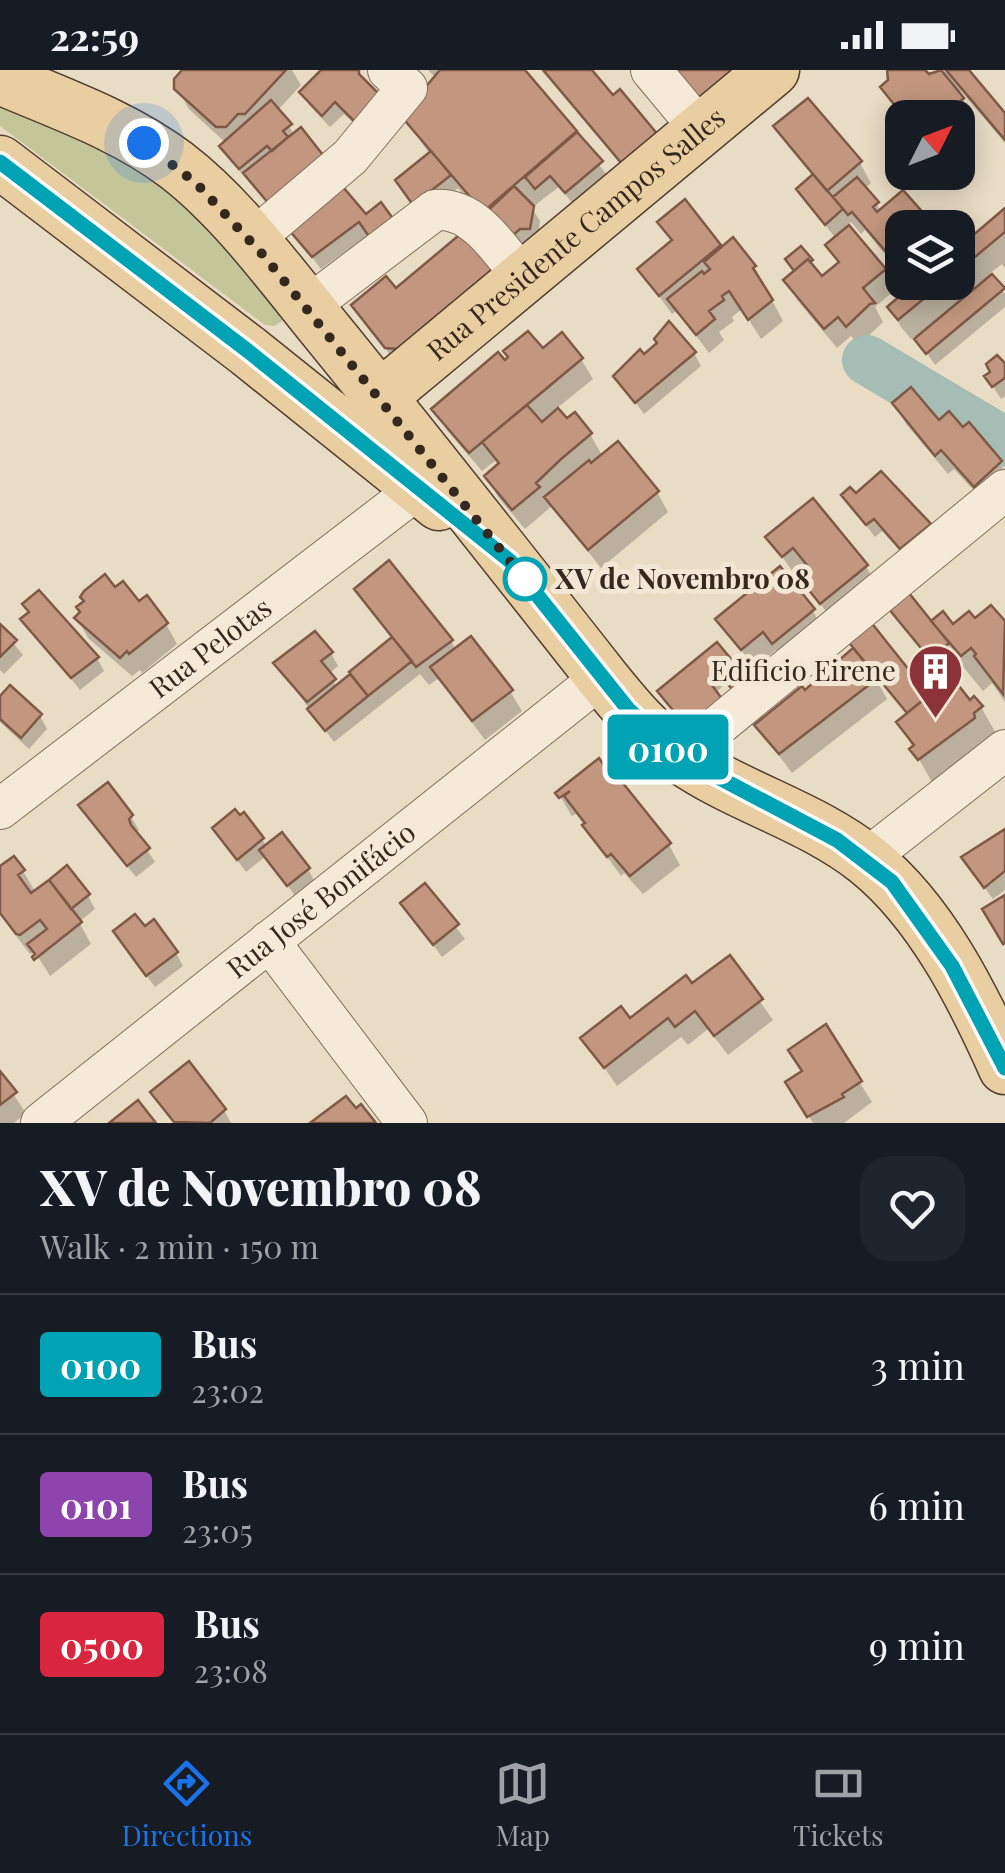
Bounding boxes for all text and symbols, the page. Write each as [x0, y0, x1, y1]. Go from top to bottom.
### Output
text: 22:59 [50, 10, 139, 61]
street label: Rua Presidente Campos Salles [418, 98, 732, 368]
north arrow [885, 100, 975, 190]
map controls [885, 100, 975, 300]
your location [119, 118, 169, 168]
button: layers [885, 210, 975, 300]
marker: XV de Novembro 08 [504, 558, 546, 600]
place label: XV de Novembro 08 [555, 559, 810, 596]
street label: Rua Pelotas [141, 588, 278, 705]
building icon: Edificio Eirene [905, 641, 965, 720]
place label: Edificio Eirene [711, 651, 896, 688]
line badge: 0100 [598, 714, 738, 780]
text: 0100 [627, 724, 709, 771]
street label: Rua José Bonifácio [218, 813, 422, 985]
text: XV de Novembro 08 [40, 1154, 482, 1218]
button: heart [860, 1156, 965, 1261]
text: Walk · 2 min · 150 m [40, 1224, 319, 1267]
text: Bus [191, 1317, 257, 1368]
text: 3 min [871, 1339, 965, 1390]
text: 0100 [60, 1341, 141, 1388]
text: 23:02 [191, 1368, 264, 1411]
text: Bus [182, 1457, 248, 1508]
text: 6 min [868, 1479, 965, 1530]
text: 0101 [60, 1481, 132, 1528]
text: 23:05 [182, 1508, 253, 1551]
text: Bus [194, 1597, 260, 1648]
text: 9 min [869, 1619, 965, 1670]
text: 0500 [60, 1621, 144, 1668]
text: 23:08 [194, 1648, 268, 1691]
tab: Directions [121, 1756, 252, 1853]
tab: Map [495, 1756, 550, 1853]
tab: Tickets [793, 1756, 884, 1853]

